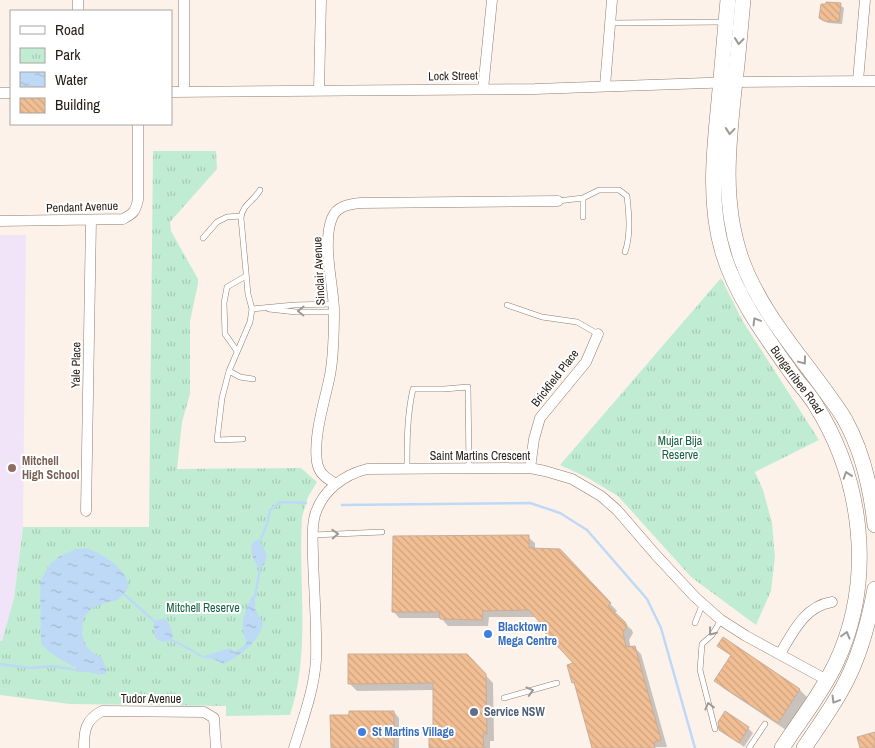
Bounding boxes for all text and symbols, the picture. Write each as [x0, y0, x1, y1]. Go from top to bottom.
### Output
legend [10, 10, 172, 125]
text: Road [55, 19, 84, 40]
one-way arrow [734, 37, 745, 45]
text: Park [55, 44, 81, 65]
street label: Lock Street [428, 68, 478, 84]
text: Water [55, 69, 87, 90]
text: Building [55, 94, 100, 115]
one-way arrow [725, 127, 736, 135]
street label: Pendant Avenue [46, 198, 118, 216]
street label: Sinclair Avenue [309, 236, 329, 306]
one-way arrow [297, 306, 305, 317]
one-way arrow [753, 318, 763, 327]
street label: Yale Place [68, 342, 84, 388]
street label: Bungarribee Road [767, 343, 827, 417]
street label: Brickfield Place [528, 346, 582, 410]
one-way arrow [798, 355, 806, 364]
park label: Mujar Bija Reserve [658, 433, 703, 463]
street label: Saint Martins Crescent [430, 448, 531, 464]
place label: Mitchell High School [22, 453, 80, 483]
marker: Mitchell High School [6, 462, 18, 474]
one-way arrow [843, 472, 853, 480]
one-way arrow [331, 528, 339, 539]
park label: Mitchell Reserve [166, 600, 240, 616]
place label: Blacktown Mega Centre [498, 619, 558, 649]
one-way arrow [710, 626, 718, 635]
marker: Blacktown Mega Centre [482, 628, 494, 640]
one-way arrow [841, 632, 851, 640]
one-way arrow [526, 686, 534, 696]
street label: Tudor Avenue [121, 691, 181, 707]
one-way arrow [832, 695, 842, 704]
one-way arrow [704, 702, 714, 710]
place label: Service NSW [484, 704, 545, 720]
marker: Service NSW [468, 706, 480, 718]
place label: St Martins Village [372, 724, 454, 740]
marker: St Martins Village [356, 726, 368, 738]

